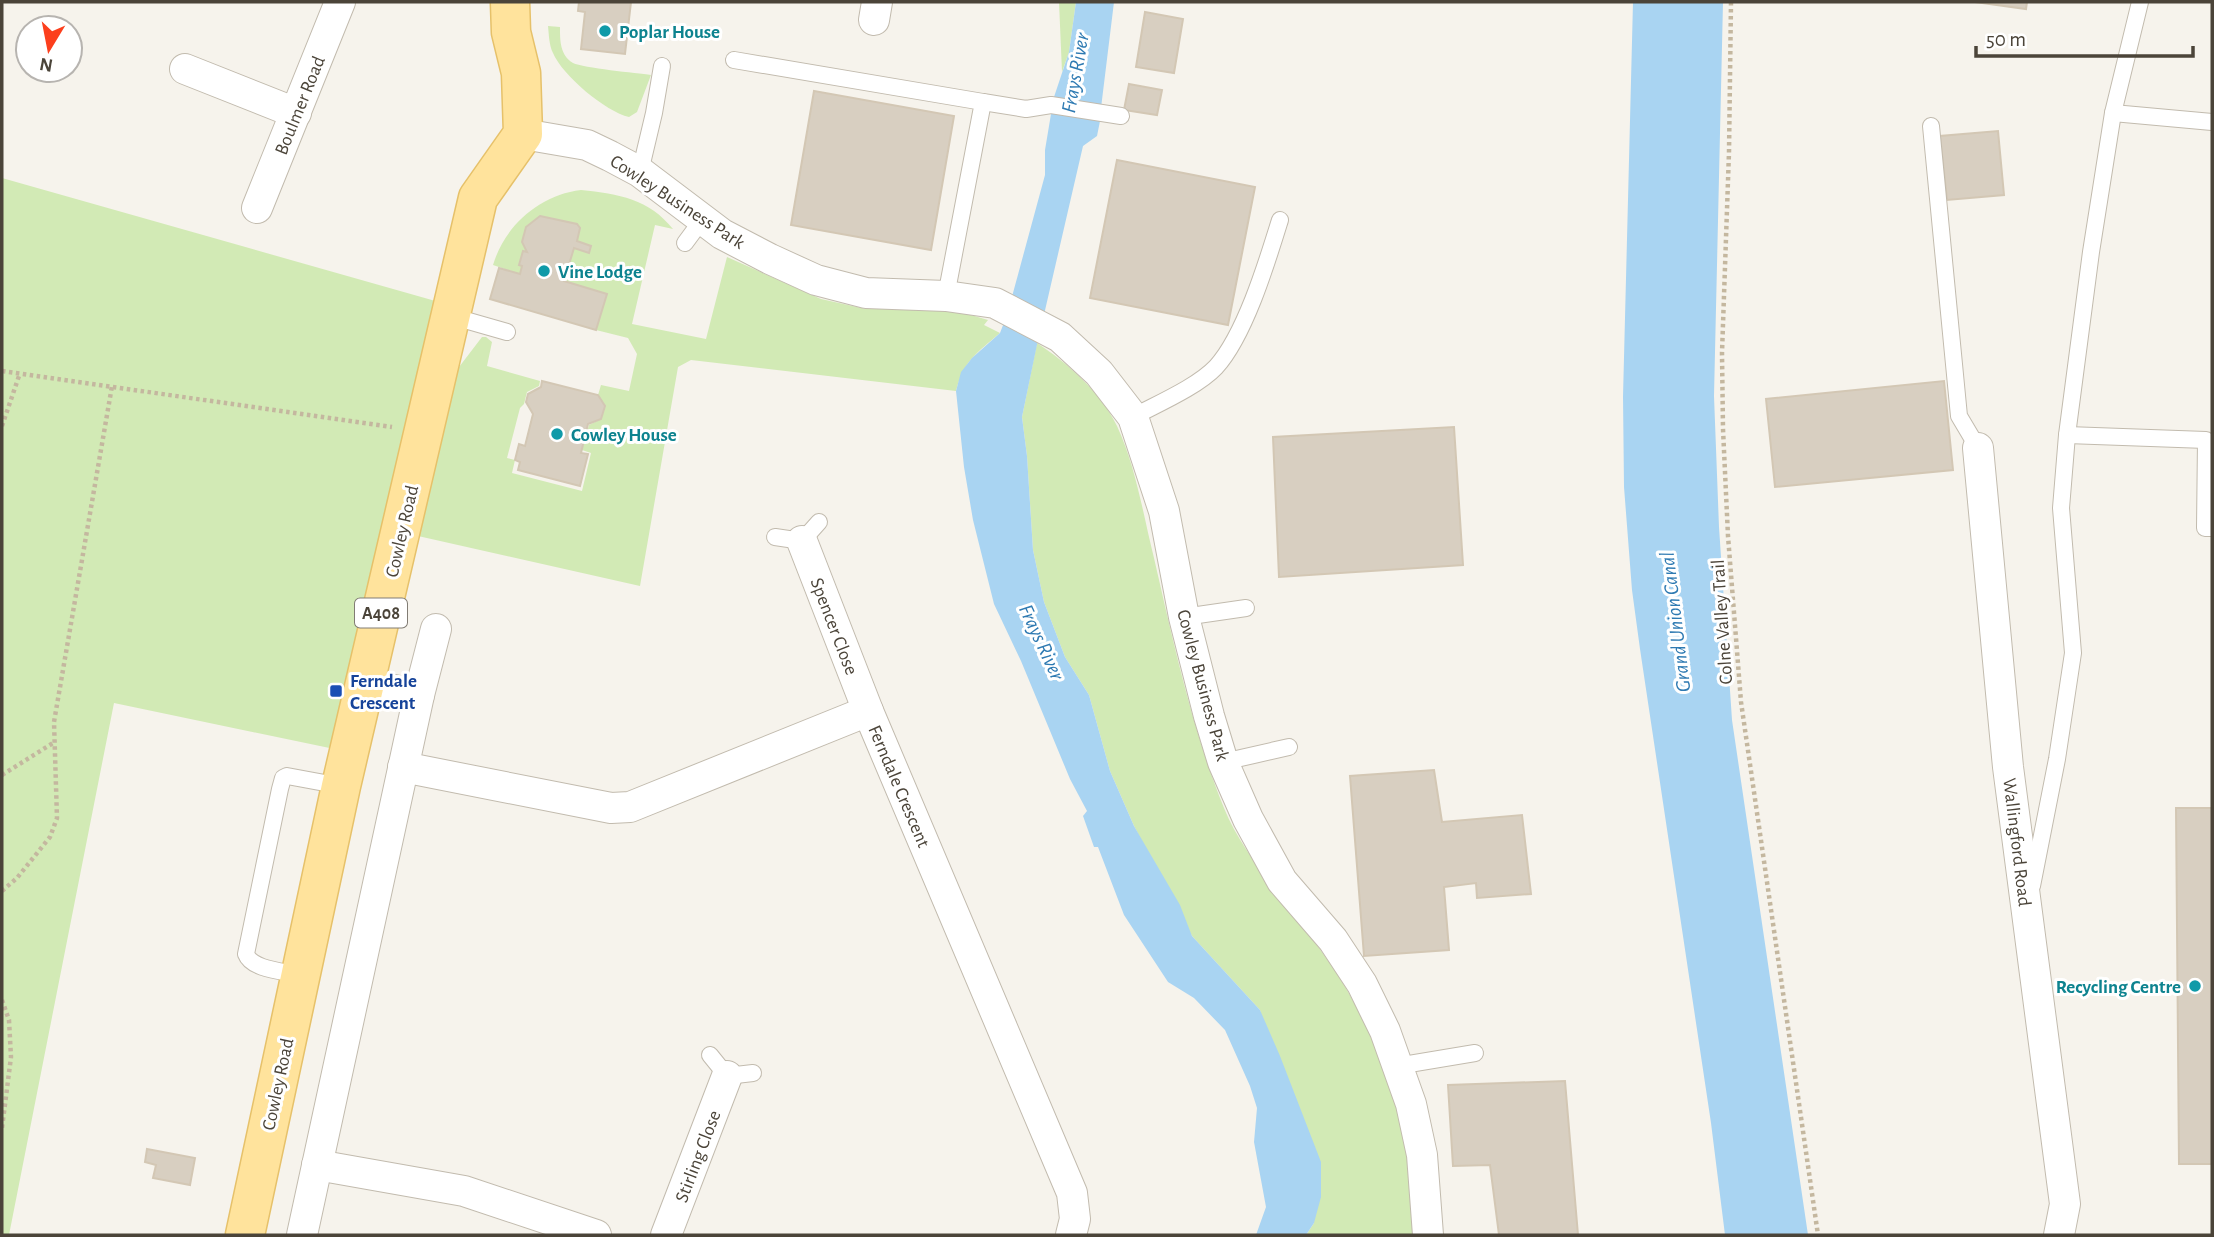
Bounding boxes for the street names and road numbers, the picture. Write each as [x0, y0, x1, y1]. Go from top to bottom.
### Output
street label: Boulmer Road [272, 53, 329, 158]
street label: Cowley Business Park [607, 152, 748, 253]
street label: Cowley Road [383, 483, 422, 579]
street label: Colne Valley Trail [1709, 559, 1736, 685]
street label: Spencer Close [806, 575, 861, 678]
road number: A408 [355, 598, 407, 628]
street label: Cowley Business Park [1173, 608, 1232, 764]
street label: Ferndale Crescent [864, 723, 933, 851]
street label: Wallingford Road [1999, 777, 2034, 908]
street label: Cowley Road [259, 1036, 298, 1132]
street label: Stirling Close [672, 1108, 725, 1205]

